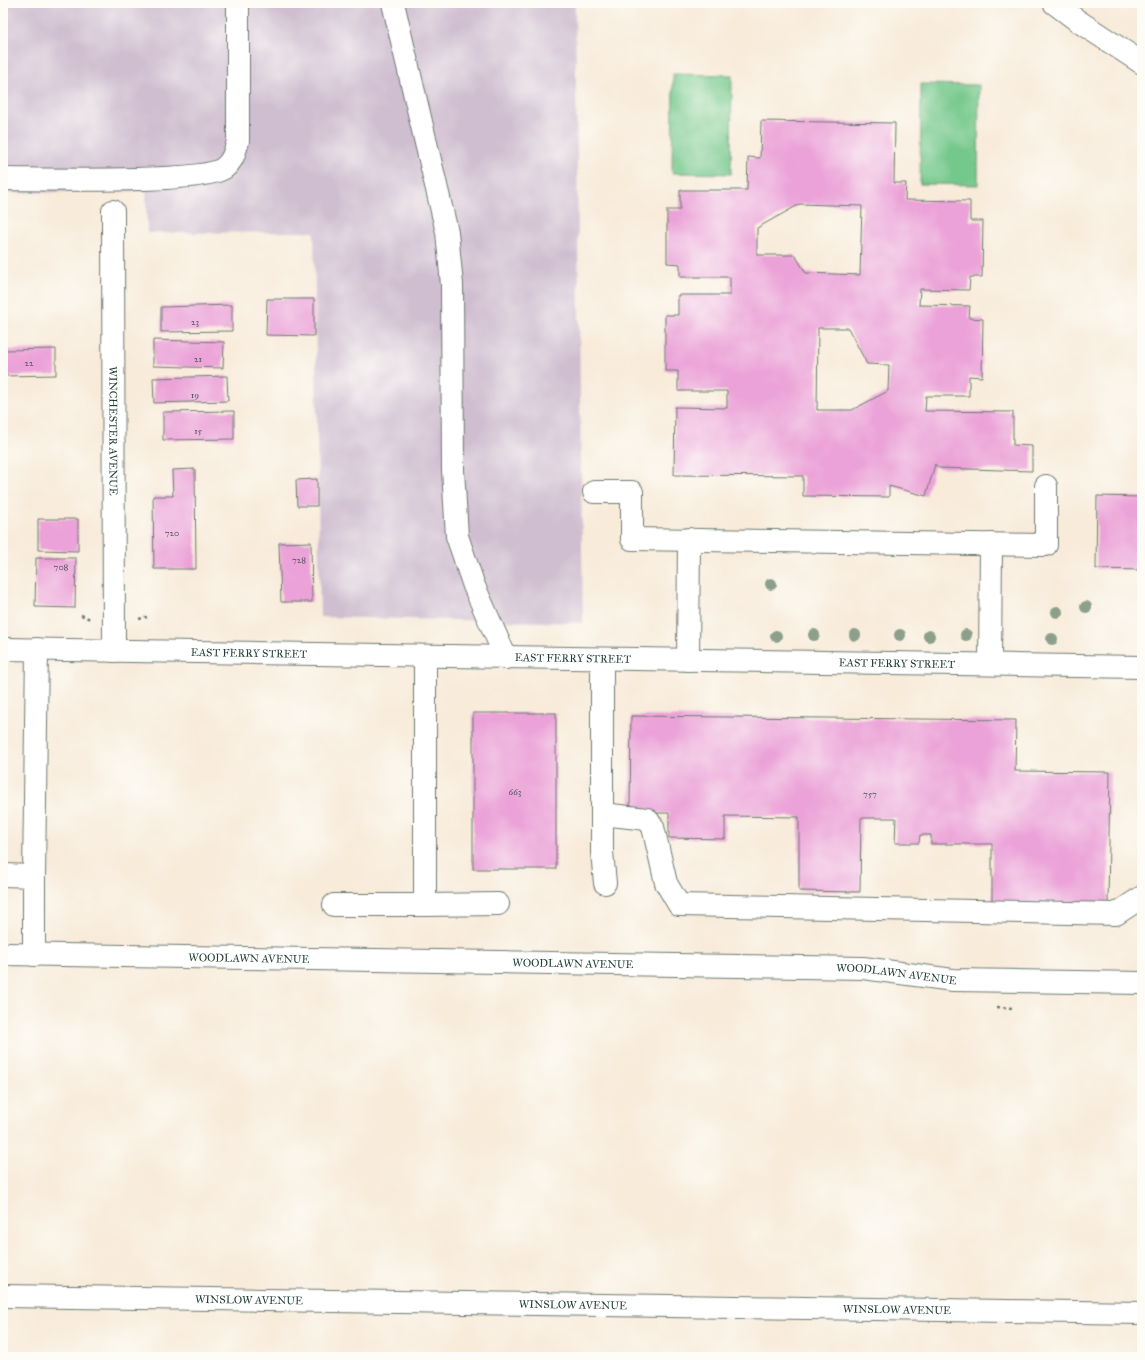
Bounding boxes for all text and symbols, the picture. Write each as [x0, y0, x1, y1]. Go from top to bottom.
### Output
house number: 23 [191, 316, 199, 327]
house number: 21 [194, 353, 202, 364]
house number: 22 [25, 357, 34, 368]
street label: WINCHESTER AVENUE [107, 366, 120, 496]
house number: 19 [191, 389, 199, 400]
house number: 15 [194, 425, 203, 436]
house number: 720 [165, 527, 179, 538]
house number: 728 [292, 554, 306, 565]
house number: 708 [54, 561, 69, 572]
street label: EAST FERRY STREET [191, 645, 308, 660]
street label: EAST FERRY STREET [515, 651, 632, 665]
street label: EAST FERRY STREET [839, 656, 956, 671]
house number: 663 [509, 786, 522, 797]
house number: 757 [863, 788, 877, 799]
street label: WOODLAWN AVENUE [188, 951, 310, 965]
street label: WOODLAWN AVENUE [512, 956, 634, 971]
street label: WOODLAWN AVENUE [836, 961, 958, 987]
street label: WINSLOW AVENUE [195, 1292, 303, 1307]
street label: WINSLOW AVENUE [519, 1297, 627, 1312]
street label: WINSLOW AVENUE [843, 1302, 951, 1317]

